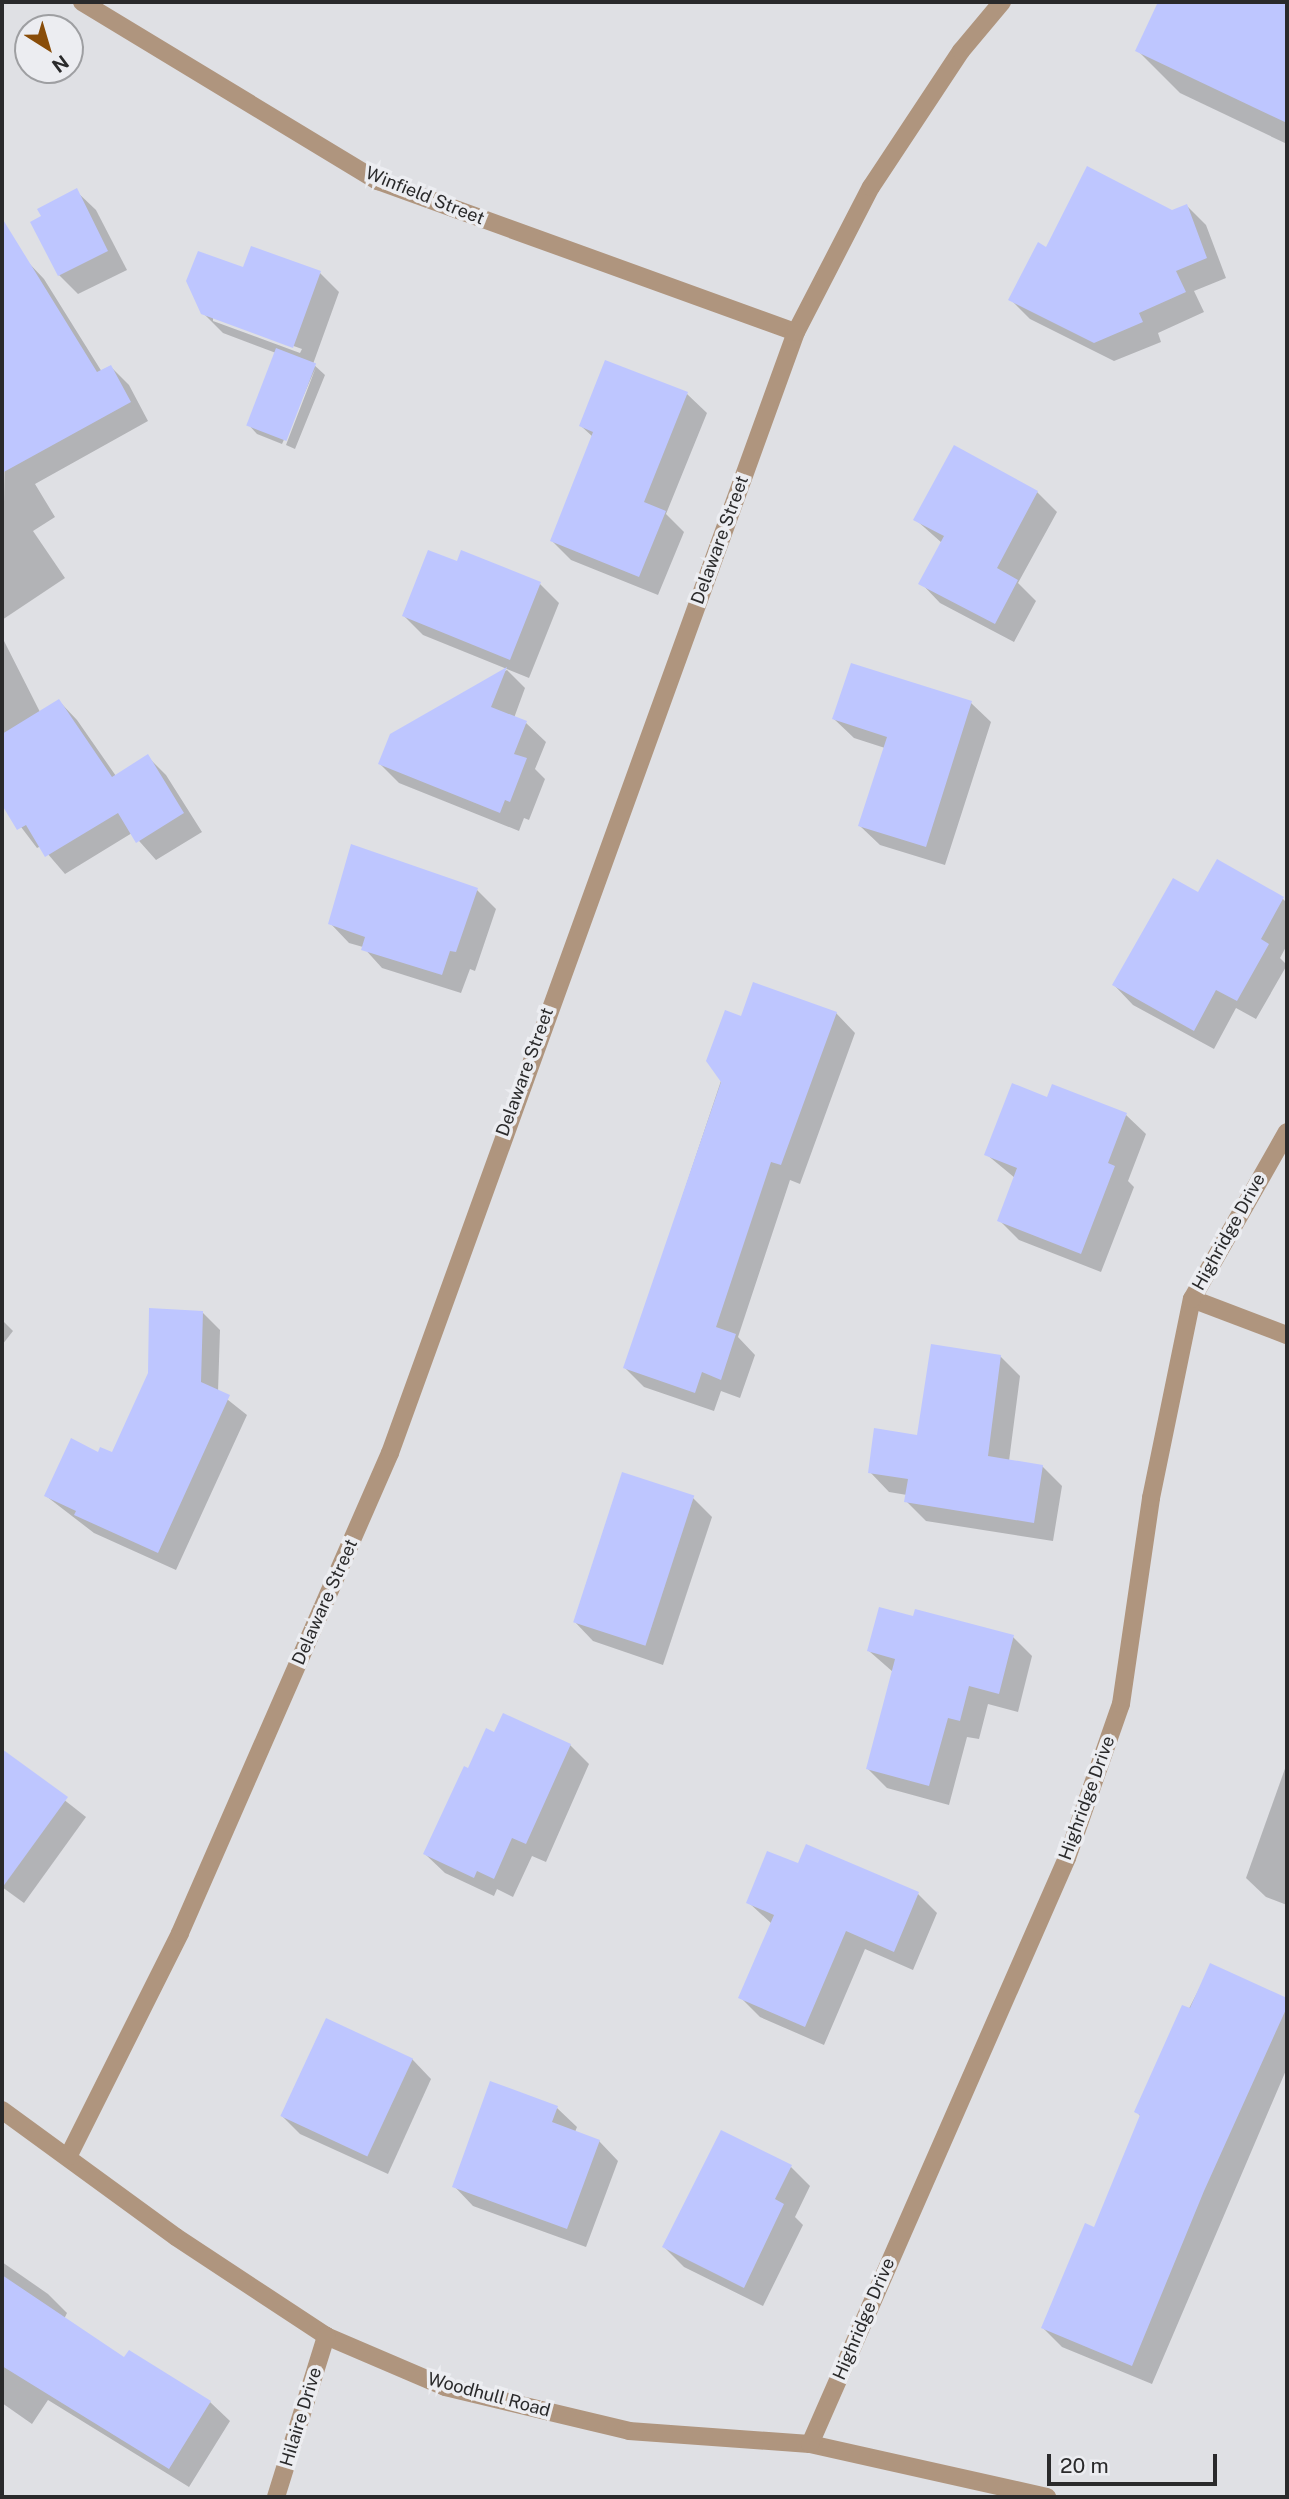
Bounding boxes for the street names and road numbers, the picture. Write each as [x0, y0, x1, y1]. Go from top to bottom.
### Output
street label: Winfield Street [362, 162, 488, 230]
street label: Delaware Street [687, 473, 753, 607]
street label: Delaware Street [492, 1005, 558, 1139]
street label: Highridge Drive [1188, 1170, 1270, 1294]
street label: Delaware Street [288, 1536, 362, 1668]
street label: Highridge Drive [1055, 1733, 1119, 1863]
street label: Highridge Drive [829, 2255, 899, 2383]
street label: Hilaire Drive [276, 2365, 326, 2469]
street label: Woodhull Road [425, 2368, 553, 2422]

